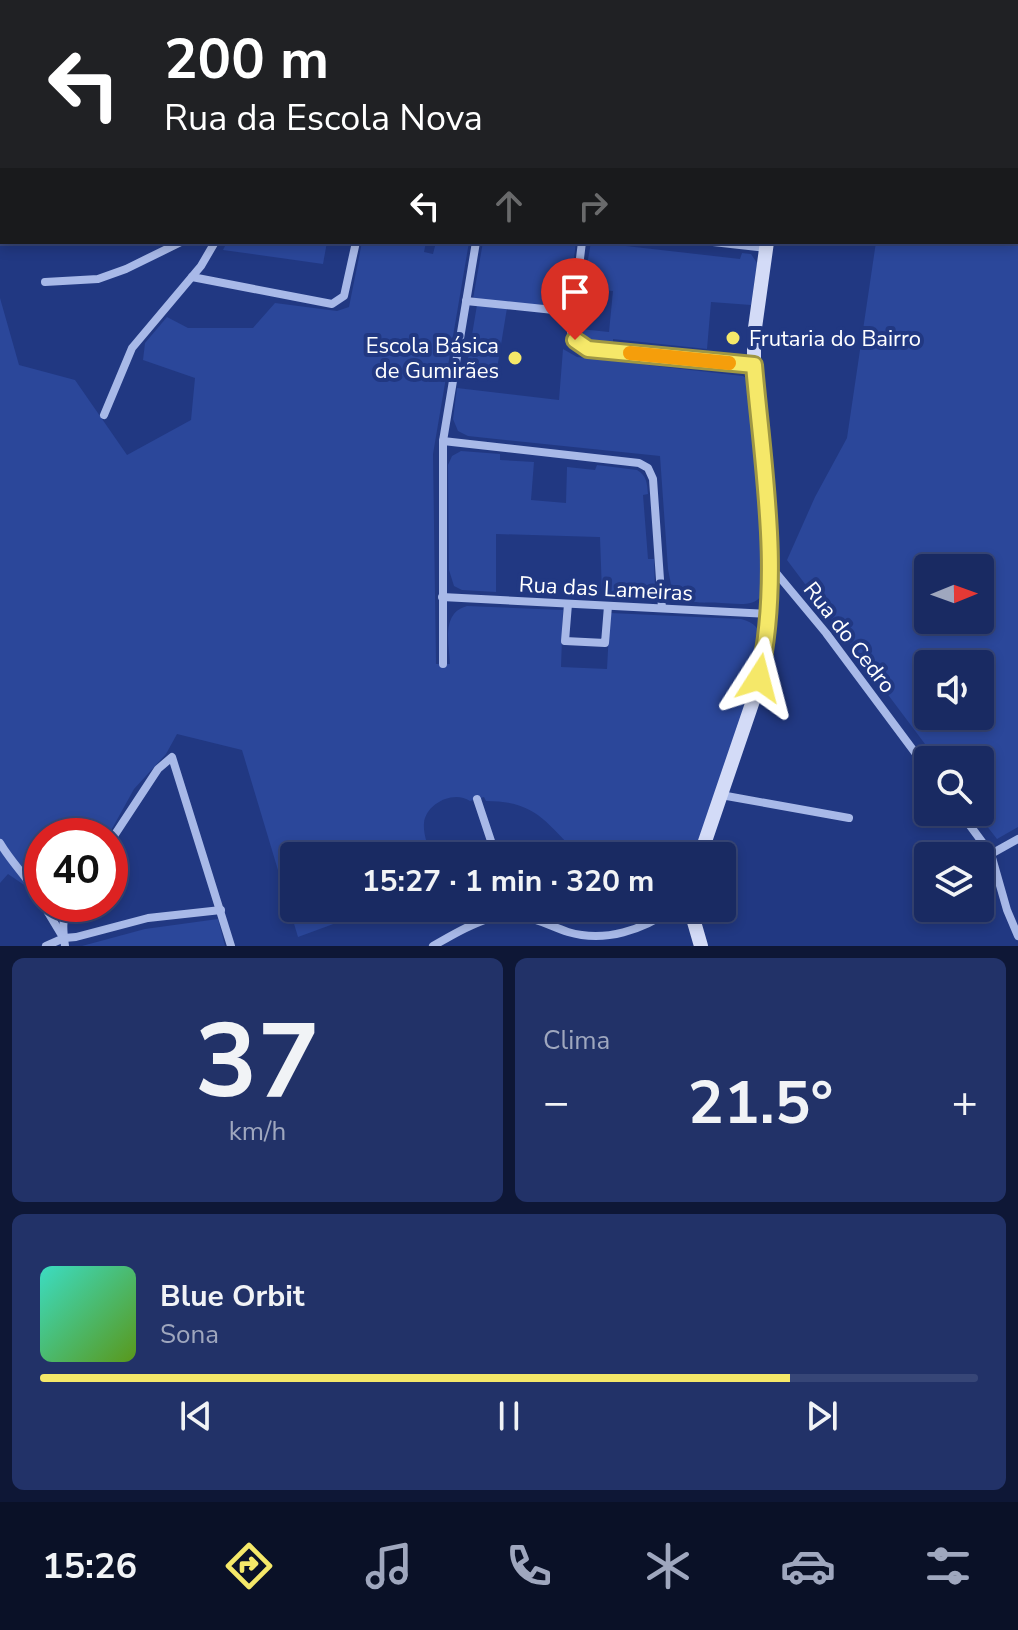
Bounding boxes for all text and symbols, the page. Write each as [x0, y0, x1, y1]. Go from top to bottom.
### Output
text: 200 m [164, 21, 329, 98]
icon: left [32, 32, 136, 136]
text: Rua da Escola Nova [164, 94, 483, 143]
icon: left [403, 184, 447, 228]
icon: ahead [487, 184, 531, 228]
icon: right [571, 184, 615, 228]
pin [541, 258, 609, 340]
icon: arrive [553, 270, 597, 314]
place label: Frutaria do Bairro [749, 324, 921, 354]
marker: Frutaria do Bairro [724, 329, 742, 347]
place label: Escola Básica de Gumirães [366, 331, 499, 386]
marker: Escola Básica de Gumirães [506, 349, 524, 367]
north arrow [914, 554, 994, 634]
map controls [914, 554, 994, 922]
street label: Rua das Lameiras [518, 569, 694, 609]
street label: Rua do Cedro [796, 576, 902, 699]
position arrow [717, 636, 801, 720]
button: sound [914, 650, 994, 730]
button: search [914, 746, 994, 826]
speed limit sign: 40 [24, 818, 128, 922]
button: layers [914, 842, 994, 922]
text: 15:27 · 1 min · 320 m [362, 861, 654, 902]
text: 37 [195, 991, 320, 1133]
text: Clima [543, 1023, 610, 1058]
text: 21.5° [688, 1062, 833, 1144]
text: − [543, 1073, 569, 1133]
text: + [952, 1073, 978, 1133]
text: km/h [229, 1114, 286, 1149]
text: Blue Orbit [160, 1276, 304, 1317]
text: Sona [160, 1317, 219, 1352]
icon: previous [174, 1394, 218, 1438]
icon: pause [487, 1394, 531, 1438]
icon: next [800, 1394, 844, 1438]
icon: directions [221, 1538, 277, 1594]
icon: music [361, 1538, 417, 1594]
icon: phone [501, 1538, 557, 1594]
icon: climate [640, 1538, 696, 1594]
icon: car [780, 1538, 836, 1594]
icon: filters [920, 1538, 976, 1594]
text: 15:26 [42, 1542, 137, 1591]

